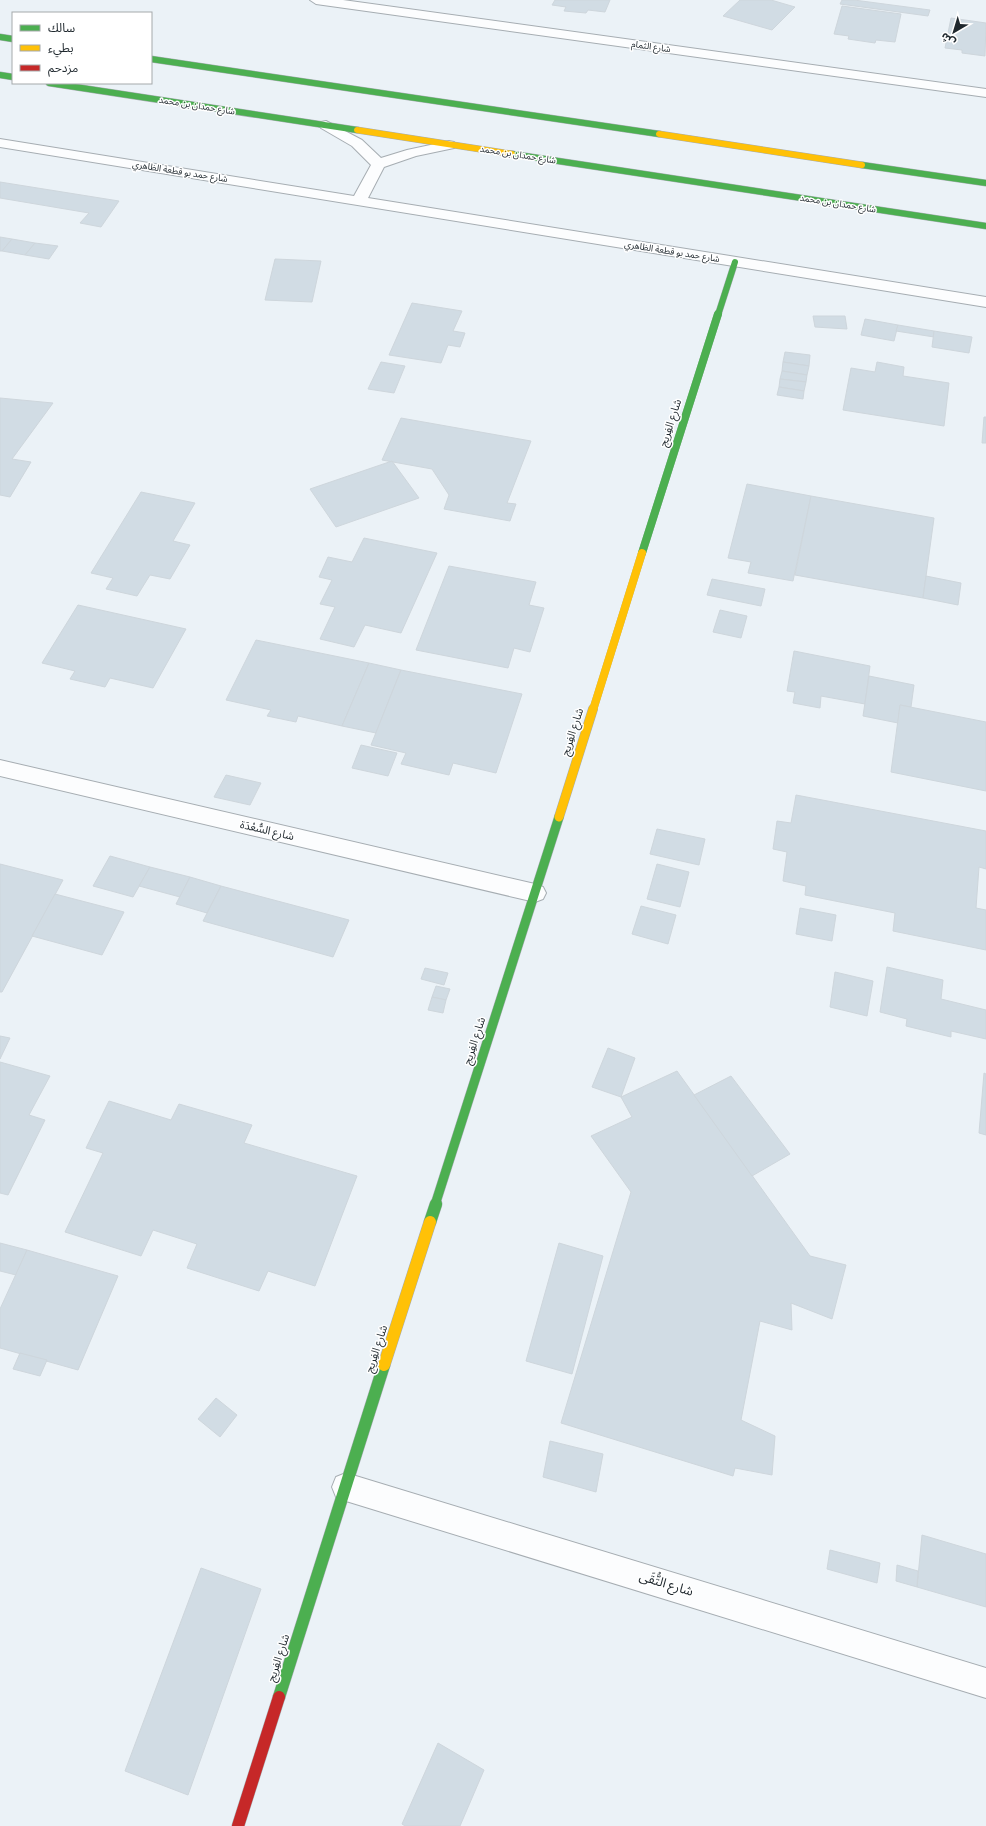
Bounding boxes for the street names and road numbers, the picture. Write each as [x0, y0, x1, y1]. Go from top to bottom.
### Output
street label: شارع الثمام [630, 39, 671, 56]
street label: شارع حمدان بن محمد [158, 95, 236, 118]
street label: شارع حمدان بن محمد [479, 144, 557, 167]
street label: شارع حمد بو قطعة الظاهري [131, 159, 229, 186]
street label: شارع حمدان بن محمد [799, 193, 877, 216]
street label: شارع حمد بو قطعة الظاهري [623, 239, 721, 266]
street label: شارع الفِريج [657, 397, 685, 449]
street label: شارع الفِريج [559, 706, 587, 758]
street label: شارع السُّعْدَة [239, 818, 296, 844]
street label: شارع الفِريج [461, 1015, 489, 1067]
street label: شارع الفِريج [363, 1323, 391, 1375]
street label: شارع التُّقَى [637, 1566, 696, 1602]
street label: شارع الفِريج [265, 1632, 293, 1684]

